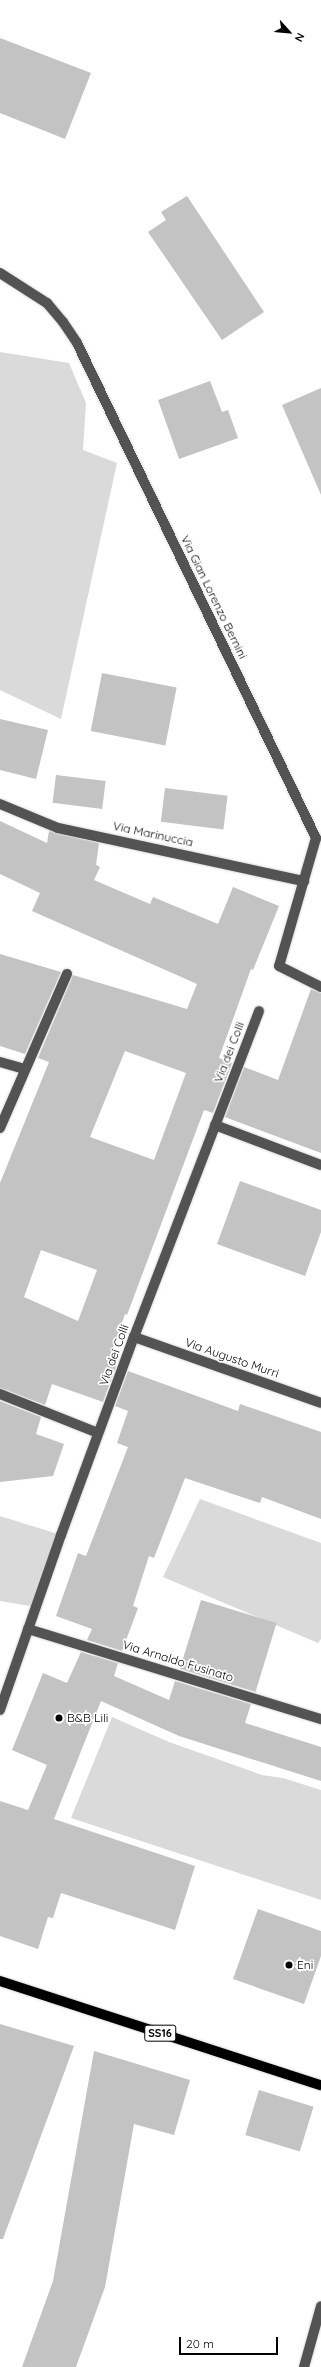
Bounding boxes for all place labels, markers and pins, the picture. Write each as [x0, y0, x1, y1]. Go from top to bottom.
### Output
place label: B&B Lili [67, 1711, 108, 1725]
marker: B&B Lili [54, 1713, 64, 1723]
place label: Eni [297, 1958, 313, 1972]
marker: Eni [284, 1960, 294, 1970]

